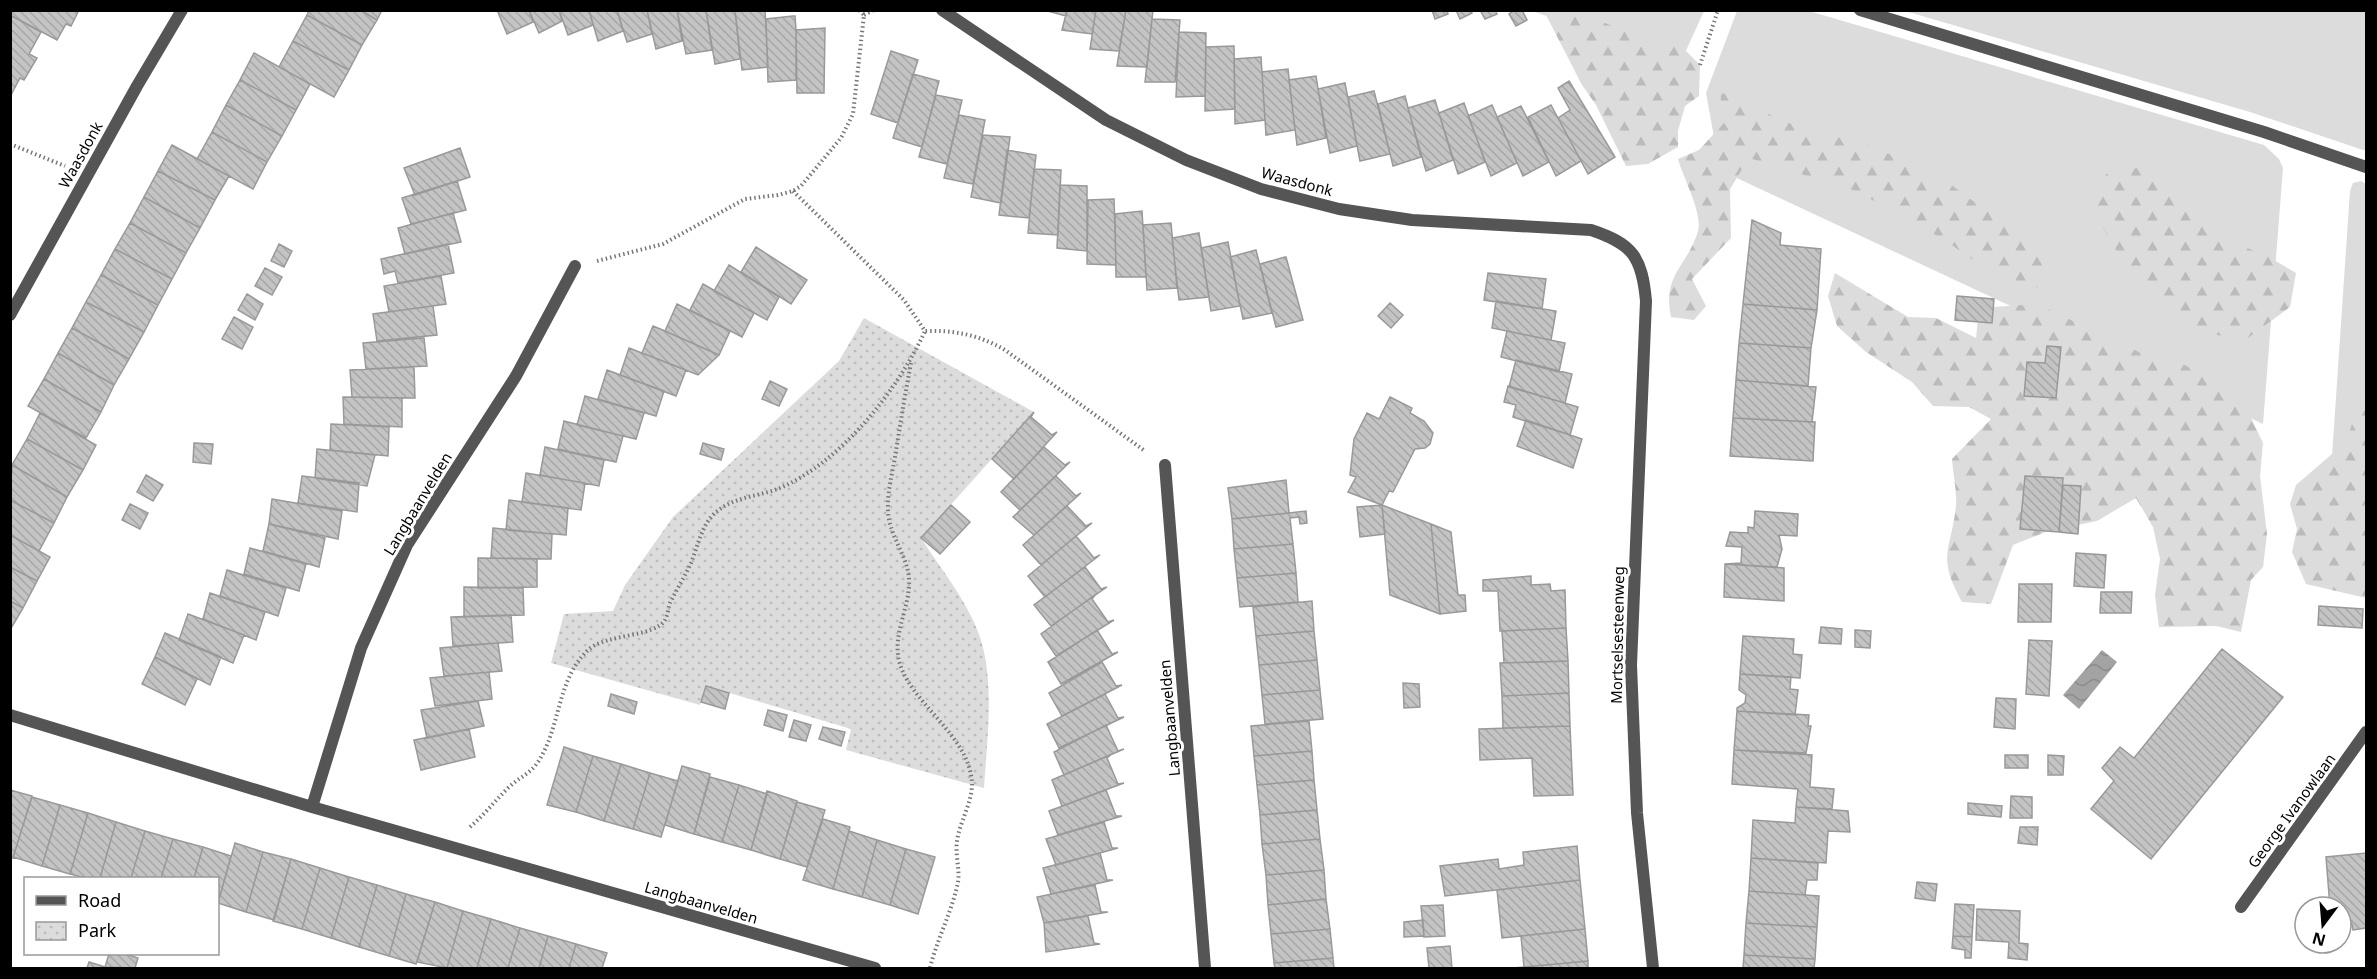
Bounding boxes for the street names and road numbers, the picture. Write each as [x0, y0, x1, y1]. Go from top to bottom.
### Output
street label: Waasdonk [54, 118, 107, 191]
street label: Waasdonk [1259, 162, 1335, 200]
street label: Langbaanvelden [378, 448, 456, 559]
street label: Mortselsesteenweg [1606, 566, 1628, 704]
street label: Langbaanvelden [1154, 659, 1184, 777]
street label: George Ivanowlaan [2243, 749, 2340, 872]
street label: Langbaanvelden [642, 876, 760, 928]

